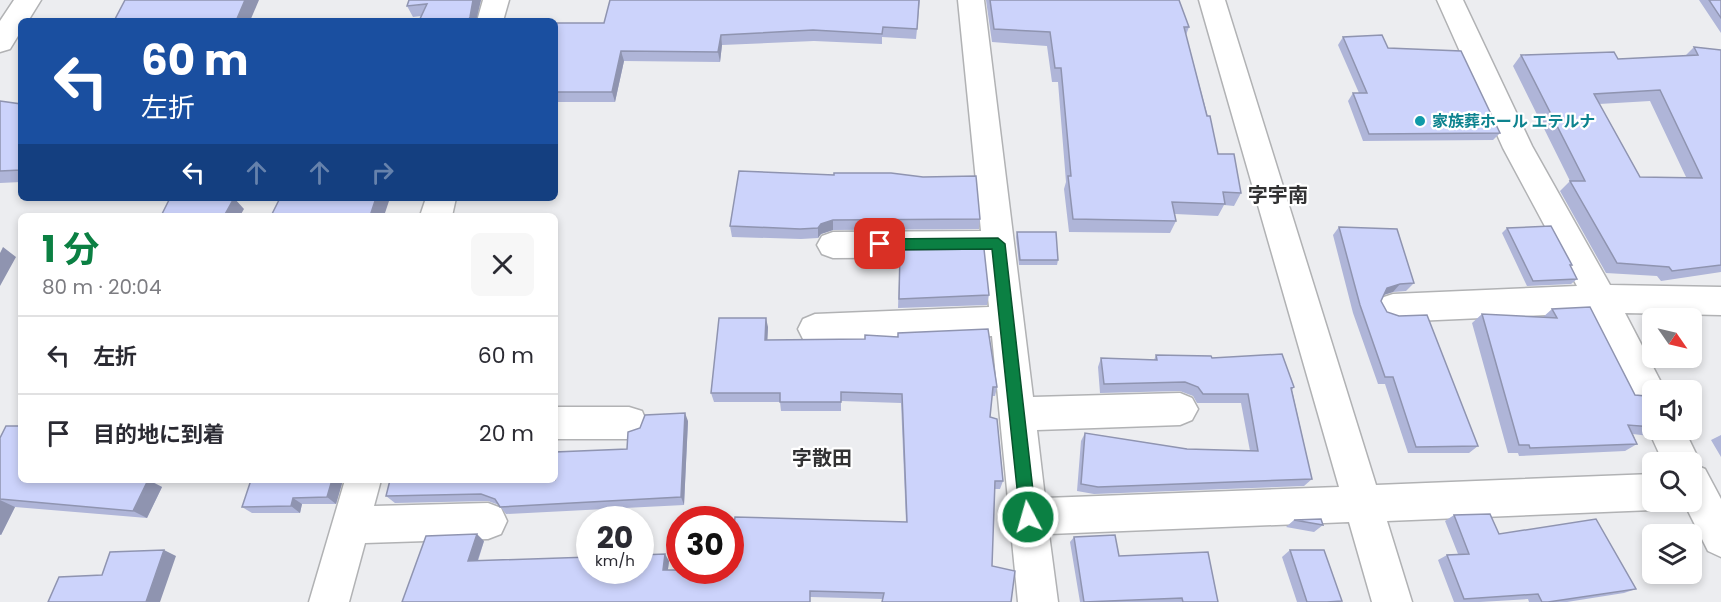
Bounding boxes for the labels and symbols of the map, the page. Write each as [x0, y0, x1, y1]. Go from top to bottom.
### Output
place label: 家族葬ホール エテルナ [1432, 110, 1595, 133]
marker: 家族葬ホール エテルナ [1413, 114, 1427, 128]
district label: 字宇南 [1248, 181, 1308, 209]
pin [854, 218, 905, 269]
north arrow [1642, 308, 1702, 368]
district label: 字散田 [792, 444, 852, 472]
position arrow [996, 485, 1060, 549]
speed limit sign: 30 [666, 506, 744, 584]

